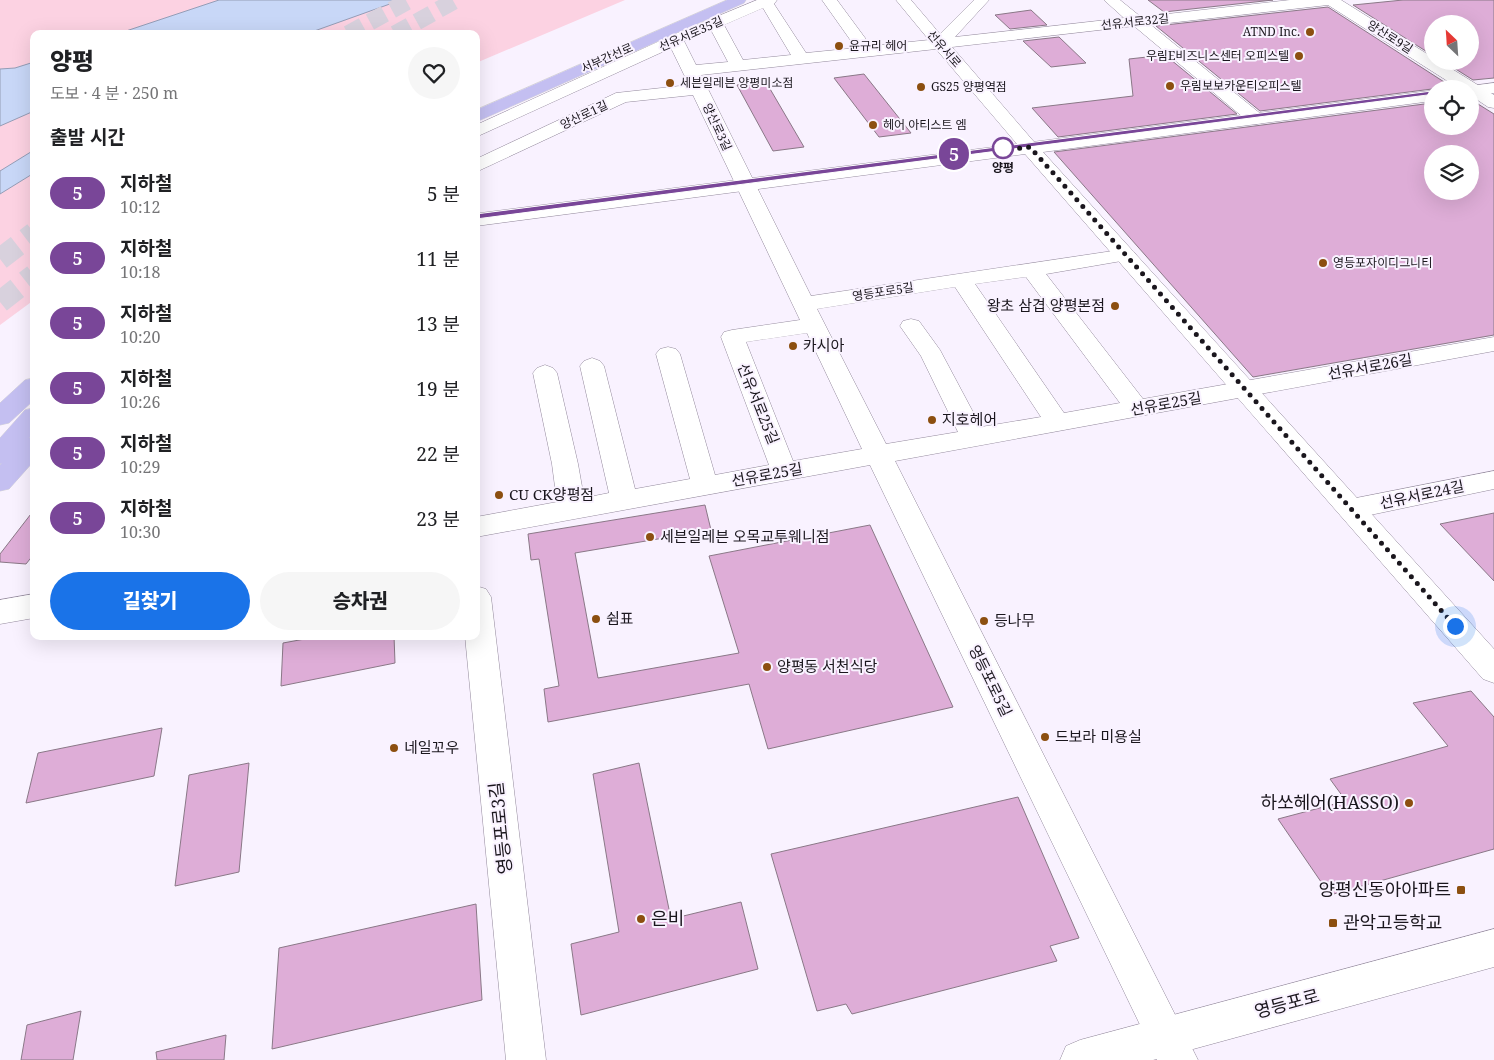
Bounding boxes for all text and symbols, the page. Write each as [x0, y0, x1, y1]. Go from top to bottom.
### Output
street label: 선유서로32길 [1100, 9, 1170, 34]
street label: 선유서로35길 [656, 12, 726, 55]
north arrow [1424, 15, 1479, 70]
map controls [1424, 15, 1479, 200]
street label: 양산로9길 [1364, 16, 1416, 57]
place label: ATND Inc. [1243, 23, 1300, 40]
street label: 선유서로 [923, 26, 965, 71]
marker: ATND Inc. [1304, 26, 1316, 38]
place label: 윤규리 헤어 [849, 37, 907, 54]
street label: 서부간선로 [578, 39, 635, 77]
marker: 윤규리 헤어 [833, 40, 845, 52]
text: 양평 [50, 44, 94, 77]
button: heart [408, 47, 460, 99]
place label: 우림E비즈니스센터 오피스텔 [1146, 47, 1289, 64]
marker: 우림E비즈니스센터 오피스텔 [1293, 50, 1305, 62]
place label: 세븐일레븐 양평미소점 [680, 74, 794, 91]
marker: 세븐일레븐 양평미소점 [664, 77, 676, 89]
place label: 우림보보카운티오피스텔 [1180, 77, 1301, 94]
place label: GS25 양평역점 [931, 78, 1007, 95]
marker: 우림보보카운티오피스텔 [1164, 80, 1176, 92]
button: locate [1424, 80, 1479, 135]
marker: GS25 양평역점 [915, 81, 927, 93]
text: 도보 · 4 분 · 250 m [50, 82, 178, 104]
street label: 양산로1길 [557, 96, 610, 133]
street label: 양산로3길 [699, 100, 736, 153]
place label: 헤어 아티스트 엠 [883, 116, 967, 133]
marker: 헤어 아티스트 엠 [867, 119, 879, 131]
text: 출발 시간 [50, 124, 125, 150]
marker: 양평 [992, 137, 1014, 159]
line badge: 5 [938, 138, 970, 170]
text: 5 [949, 142, 959, 166]
button: layers [1424, 145, 1479, 200]
place label: 양평 [992, 159, 1014, 176]
text: 지하철 [120, 170, 172, 196]
text: 5 [72, 181, 83, 205]
text: 5 분 [427, 181, 460, 207]
text: 10:12 [120, 196, 160, 218]
text: 지하철 [120, 235, 172, 261]
text: 5 [72, 246, 83, 270]
text: 11 분 [416, 246, 460, 272]
place label: 영등포자이디그니티 [1333, 254, 1432, 271]
marker: 영등포자이디그니티 [1317, 257, 1329, 269]
text: 10:18 [120, 261, 160, 283]
street label: 영등포로5길 [851, 278, 915, 305]
place label: 왕초 삼겹 양평본점 [987, 295, 1105, 315]
text: 지하철 [120, 300, 172, 326]
marker: 왕초 삼겹 양평본점 [1109, 300, 1121, 312]
text: 5 [72, 311, 83, 335]
text: 13 분 [416, 311, 460, 337]
text: 10:20 [120, 326, 160, 348]
place label: 카시아 [803, 335, 845, 355]
marker: 카시아 [787, 340, 799, 352]
street label: 선유서로26길 [1326, 349, 1414, 383]
street label: 선유서로25길 [734, 360, 784, 447]
text: 지하철 [120, 365, 172, 391]
text: 5 [72, 376, 83, 400]
text: 19 분 [416, 376, 460, 402]
street label: 선유로25길 [1129, 387, 1203, 419]
text: 10:26 [120, 391, 160, 413]
place label: 지호헤어 [942, 409, 997, 429]
marker: 지호헤어 [926, 414, 938, 426]
text: 지하철 [120, 430, 172, 456]
text: 5 [72, 441, 83, 465]
text: 22 분 [416, 441, 460, 467]
text: 10:29 [120, 456, 160, 478]
street label: 선유로25길 [730, 458, 804, 490]
street label: 선유서로24길 [1378, 475, 1466, 513]
place label: CU CK양평점 [509, 484, 594, 504]
marker: CU CK양평점 [493, 489, 505, 501]
text: 지하철 [120, 495, 172, 521]
text: 5 [72, 506, 83, 530]
text: 23 분 [416, 506, 460, 532]
text: 10:30 [120, 521, 160, 543]
place label: 세븐일레븐 오목교투웨니점 [660, 526, 830, 546]
marker: 세븐일레븐 오목교투웨니점 [644, 531, 656, 543]
button: 길찾기 [50, 572, 250, 630]
button: 승차권 [260, 572, 460, 630]
place label: 쉼표 [606, 608, 634, 628]
place label: 등나무 [994, 610, 1035, 630]
marker: 쉼표 [590, 613, 602, 625]
your location [1443, 614, 1468, 639]
marker: 등나무 [978, 615, 990, 627]
street label: 영등포로5길 [965, 641, 1017, 720]
place label: 양평동 서천식당 [777, 656, 878, 676]
marker: 양평동 서천식당 [761, 661, 773, 673]
place label: 드보라 미용실 [1055, 726, 1142, 746]
marker: 드보라 미용실 [1039, 731, 1051, 743]
place label: 네일꼬우 [404, 737, 459, 757]
marker: 네일꼬우 [388, 742, 400, 754]
street label: 영등포로3길 [483, 781, 517, 876]
place label: 하쏘헤어(HASSO) [1260, 790, 1399, 814]
marker: 하쏘헤어(HASSO) [1403, 797, 1415, 809]
place label: 양평신동아아파트 [1319, 877, 1451, 901]
marker: 양평신동아아파트 [1455, 884, 1467, 896]
place label: 은비 [651, 906, 684, 930]
place label: 관악고등학교 [1343, 910, 1442, 934]
marker: 은비 [635, 913, 647, 925]
marker: 관악고등학교 [1327, 917, 1339, 929]
street label: 영등포로 [1252, 983, 1322, 1023]

